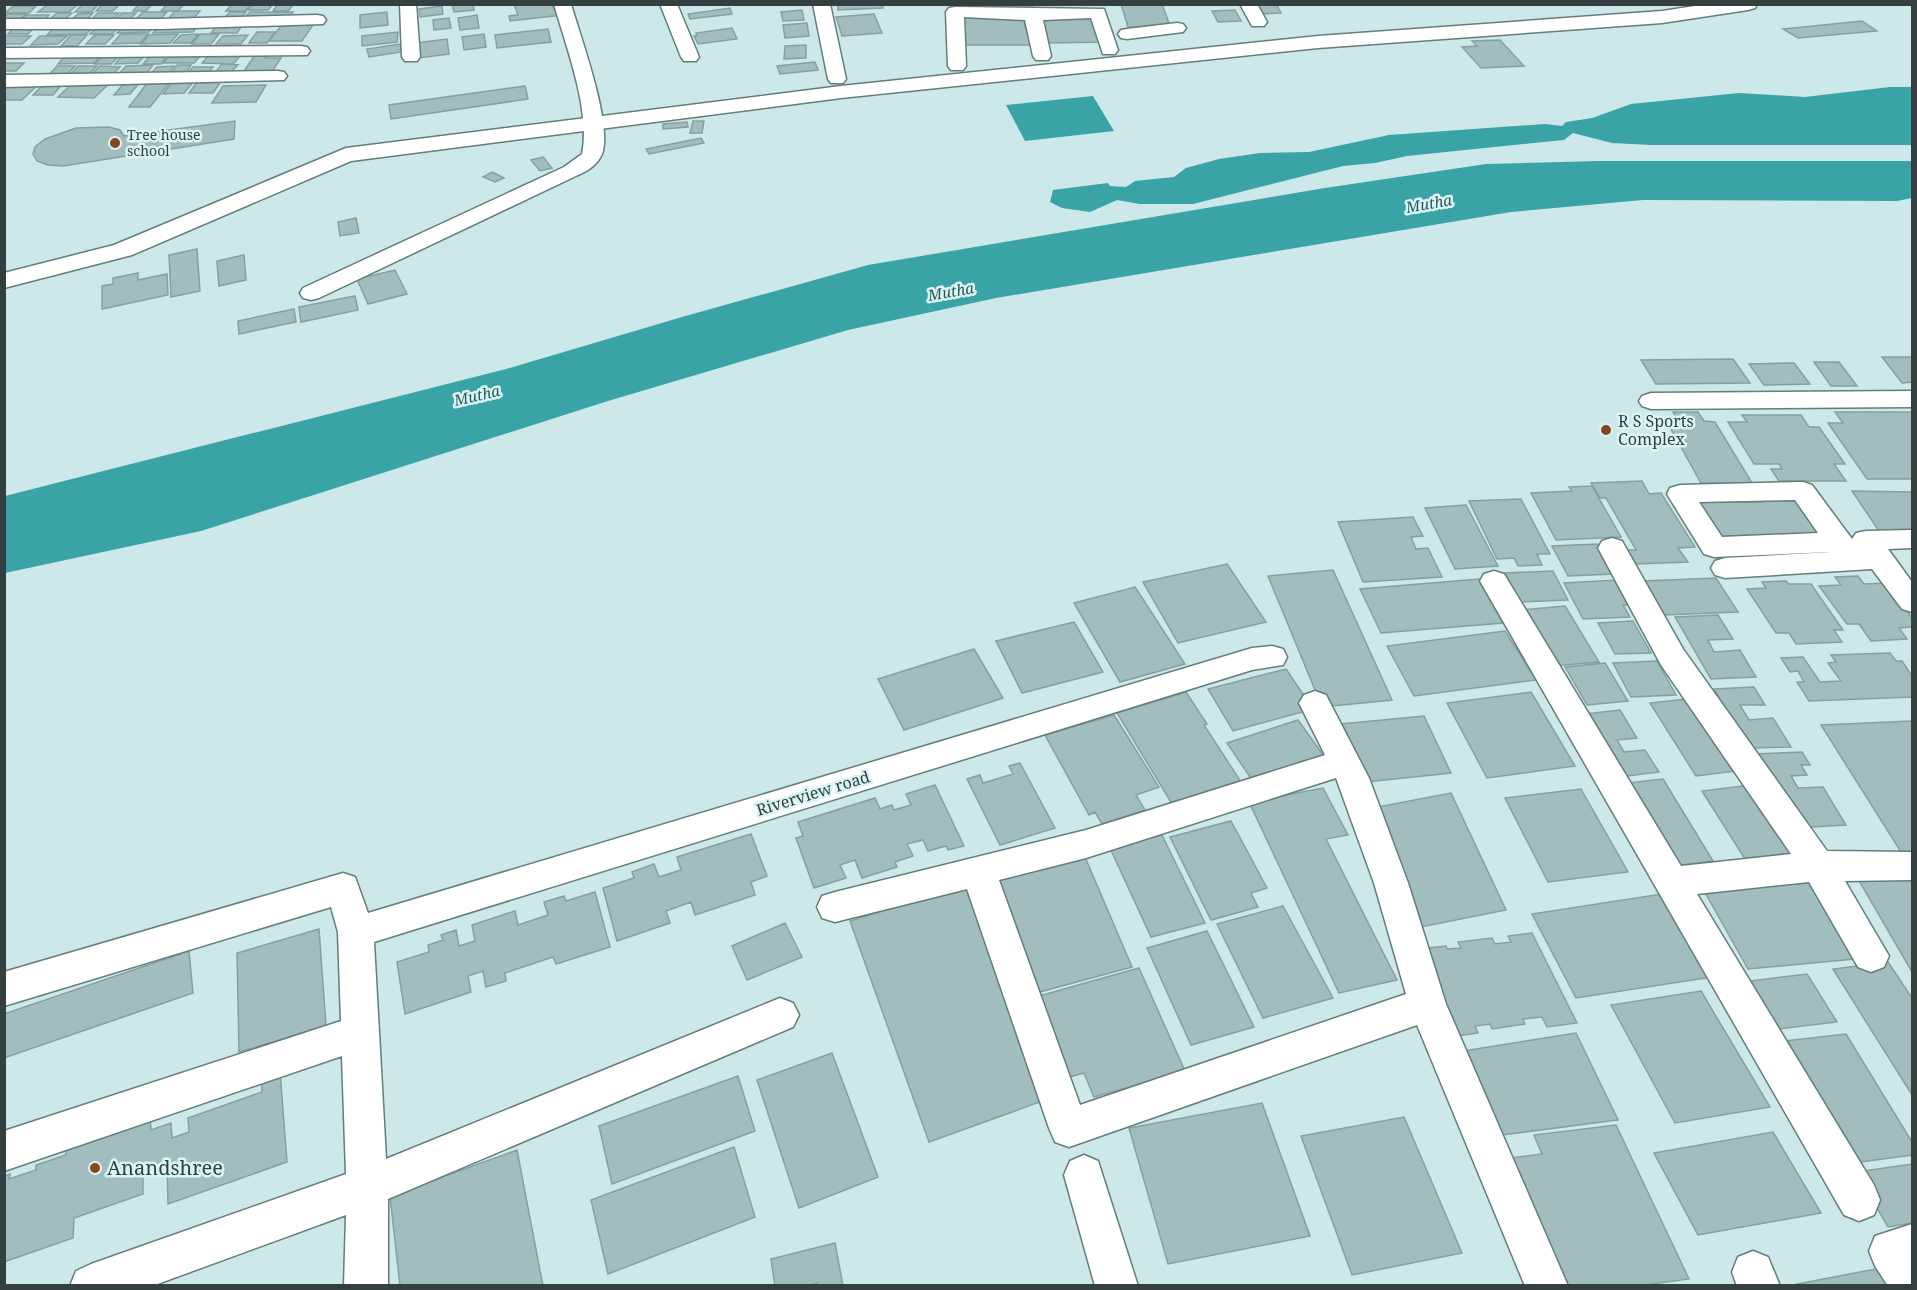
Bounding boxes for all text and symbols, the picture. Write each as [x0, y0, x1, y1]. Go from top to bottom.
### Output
place label: Tree house school [127, 125, 200, 160]
marker: Tree house school [108, 136, 122, 150]
water label: Mutha [1403, 189, 1454, 217]
water label: Mutha [925, 277, 976, 305]
water label: Mutha [451, 380, 502, 410]
place label: R S Sports Complex [1618, 410, 1694, 450]
marker: R S Sports Complex [1599, 423, 1613, 437]
street label: Riverview road [754, 765, 873, 821]
place label: Anandshree [107, 1154, 223, 1181]
marker: Anandshree [88, 1161, 102, 1175]

